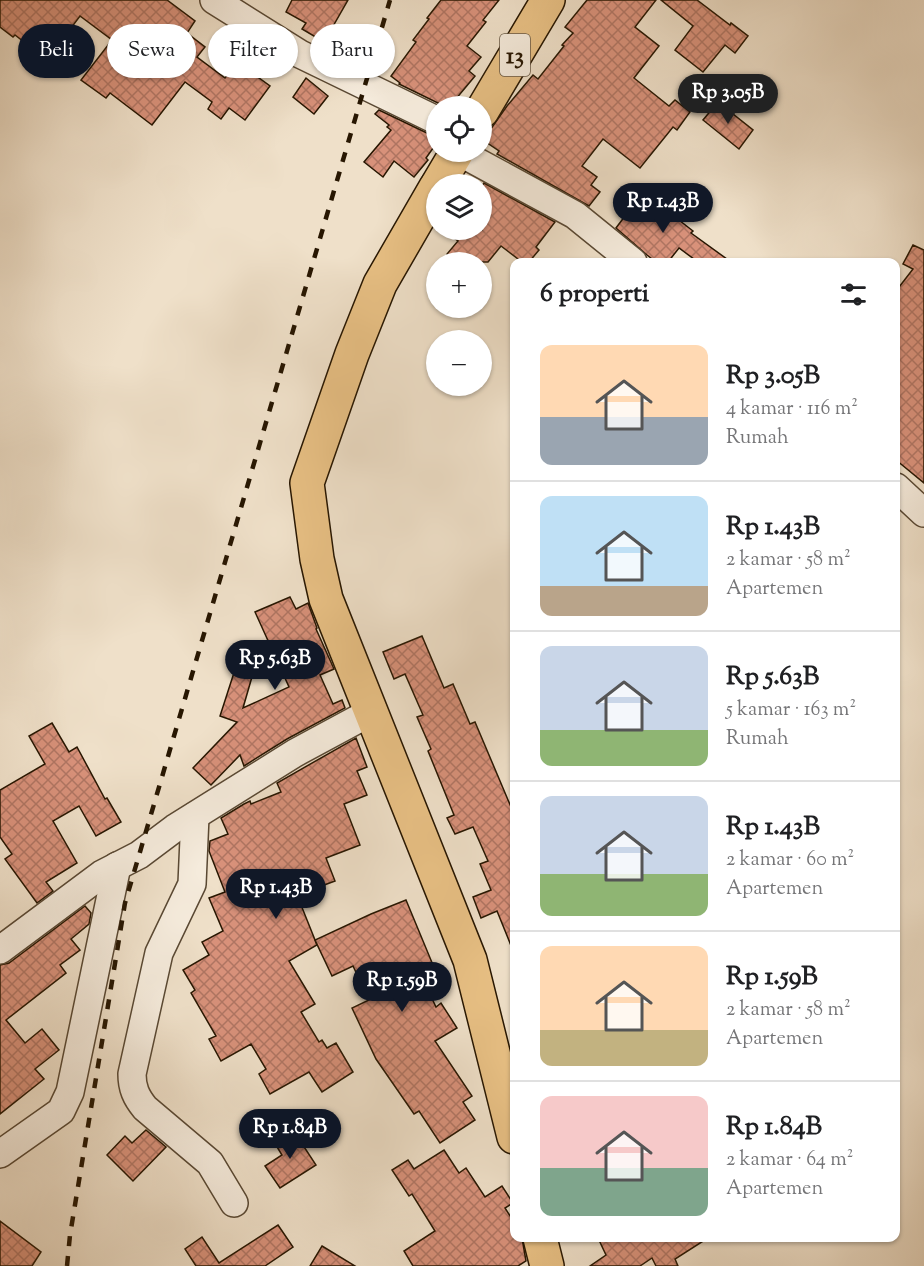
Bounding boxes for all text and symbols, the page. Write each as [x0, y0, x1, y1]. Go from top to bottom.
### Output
chip: Beli [18, 24, 95, 78]
chip: Sewa [107, 24, 196, 78]
chip: Filter [208, 24, 298, 78]
chip: Baru [310, 24, 395, 78]
road number: 13 [500, 34, 530, 76]
pin: Rp 3.05B [666, 74, 790, 125]
text: Rp 3.05B [692, 79, 764, 108]
map controls [426, 96, 492, 396]
button: locate [426, 96, 492, 162]
button: layers [426, 174, 492, 240]
pin: Rp 1.43B [601, 183, 725, 234]
text: Rp 1.43B [627, 188, 699, 217]
button: + [426, 252, 492, 318]
text: 6 properti [540, 276, 649, 313]
icon: filters [837, 278, 870, 311]
button: − [426, 330, 492, 396]
text: Rp 3.05B [726, 358, 820, 395]
icon: home [588, 369, 660, 441]
text: 4 kamar · 116 m² [726, 395, 858, 424]
text: Rumah [726, 424, 789, 453]
text: Rp 1.43B [726, 509, 820, 546]
icon: home [588, 520, 660, 592]
text: 2 kamar · 58 m² [726, 546, 851, 575]
text: Apartemen [726, 575, 823, 604]
pin: Rp 5.63B [213, 640, 337, 691]
text: Rp 5.63B [239, 645, 311, 674]
text: Rp 5.63B [726, 659, 819, 696]
icon: home [588, 670, 660, 742]
text: 5 kamar · 163 m² [726, 696, 856, 725]
text: Rumah [726, 725, 789, 754]
text: Rp 1.43B [726, 809, 820, 846]
icon: home [588, 820, 660, 892]
text: 2 kamar · 60 m² [726, 846, 854, 875]
pin: Rp 1.43B [214, 869, 338, 920]
text: Rp 1.43B [240, 874, 312, 903]
text: Apartemen [726, 875, 823, 904]
text: Rp 1.59B [726, 959, 818, 996]
pin: Rp 1.59B [340, 962, 464, 1013]
text: Rp 1.59B [367, 967, 437, 996]
icon: home [588, 970, 660, 1042]
text: 2 kamar · 58 m² [726, 996, 851, 1025]
text: Apartemen [726, 1025, 823, 1054]
pin: Rp 1.84B [228, 1109, 352, 1160]
text: Rp 1.84B [726, 1109, 822, 1146]
text: Rp 1.84B [253, 1114, 327, 1143]
icon: home [588, 1120, 660, 1192]
text: 2 kamar · 64 m² [726, 1146, 853, 1175]
text: Apartemen [726, 1175, 823, 1204]

